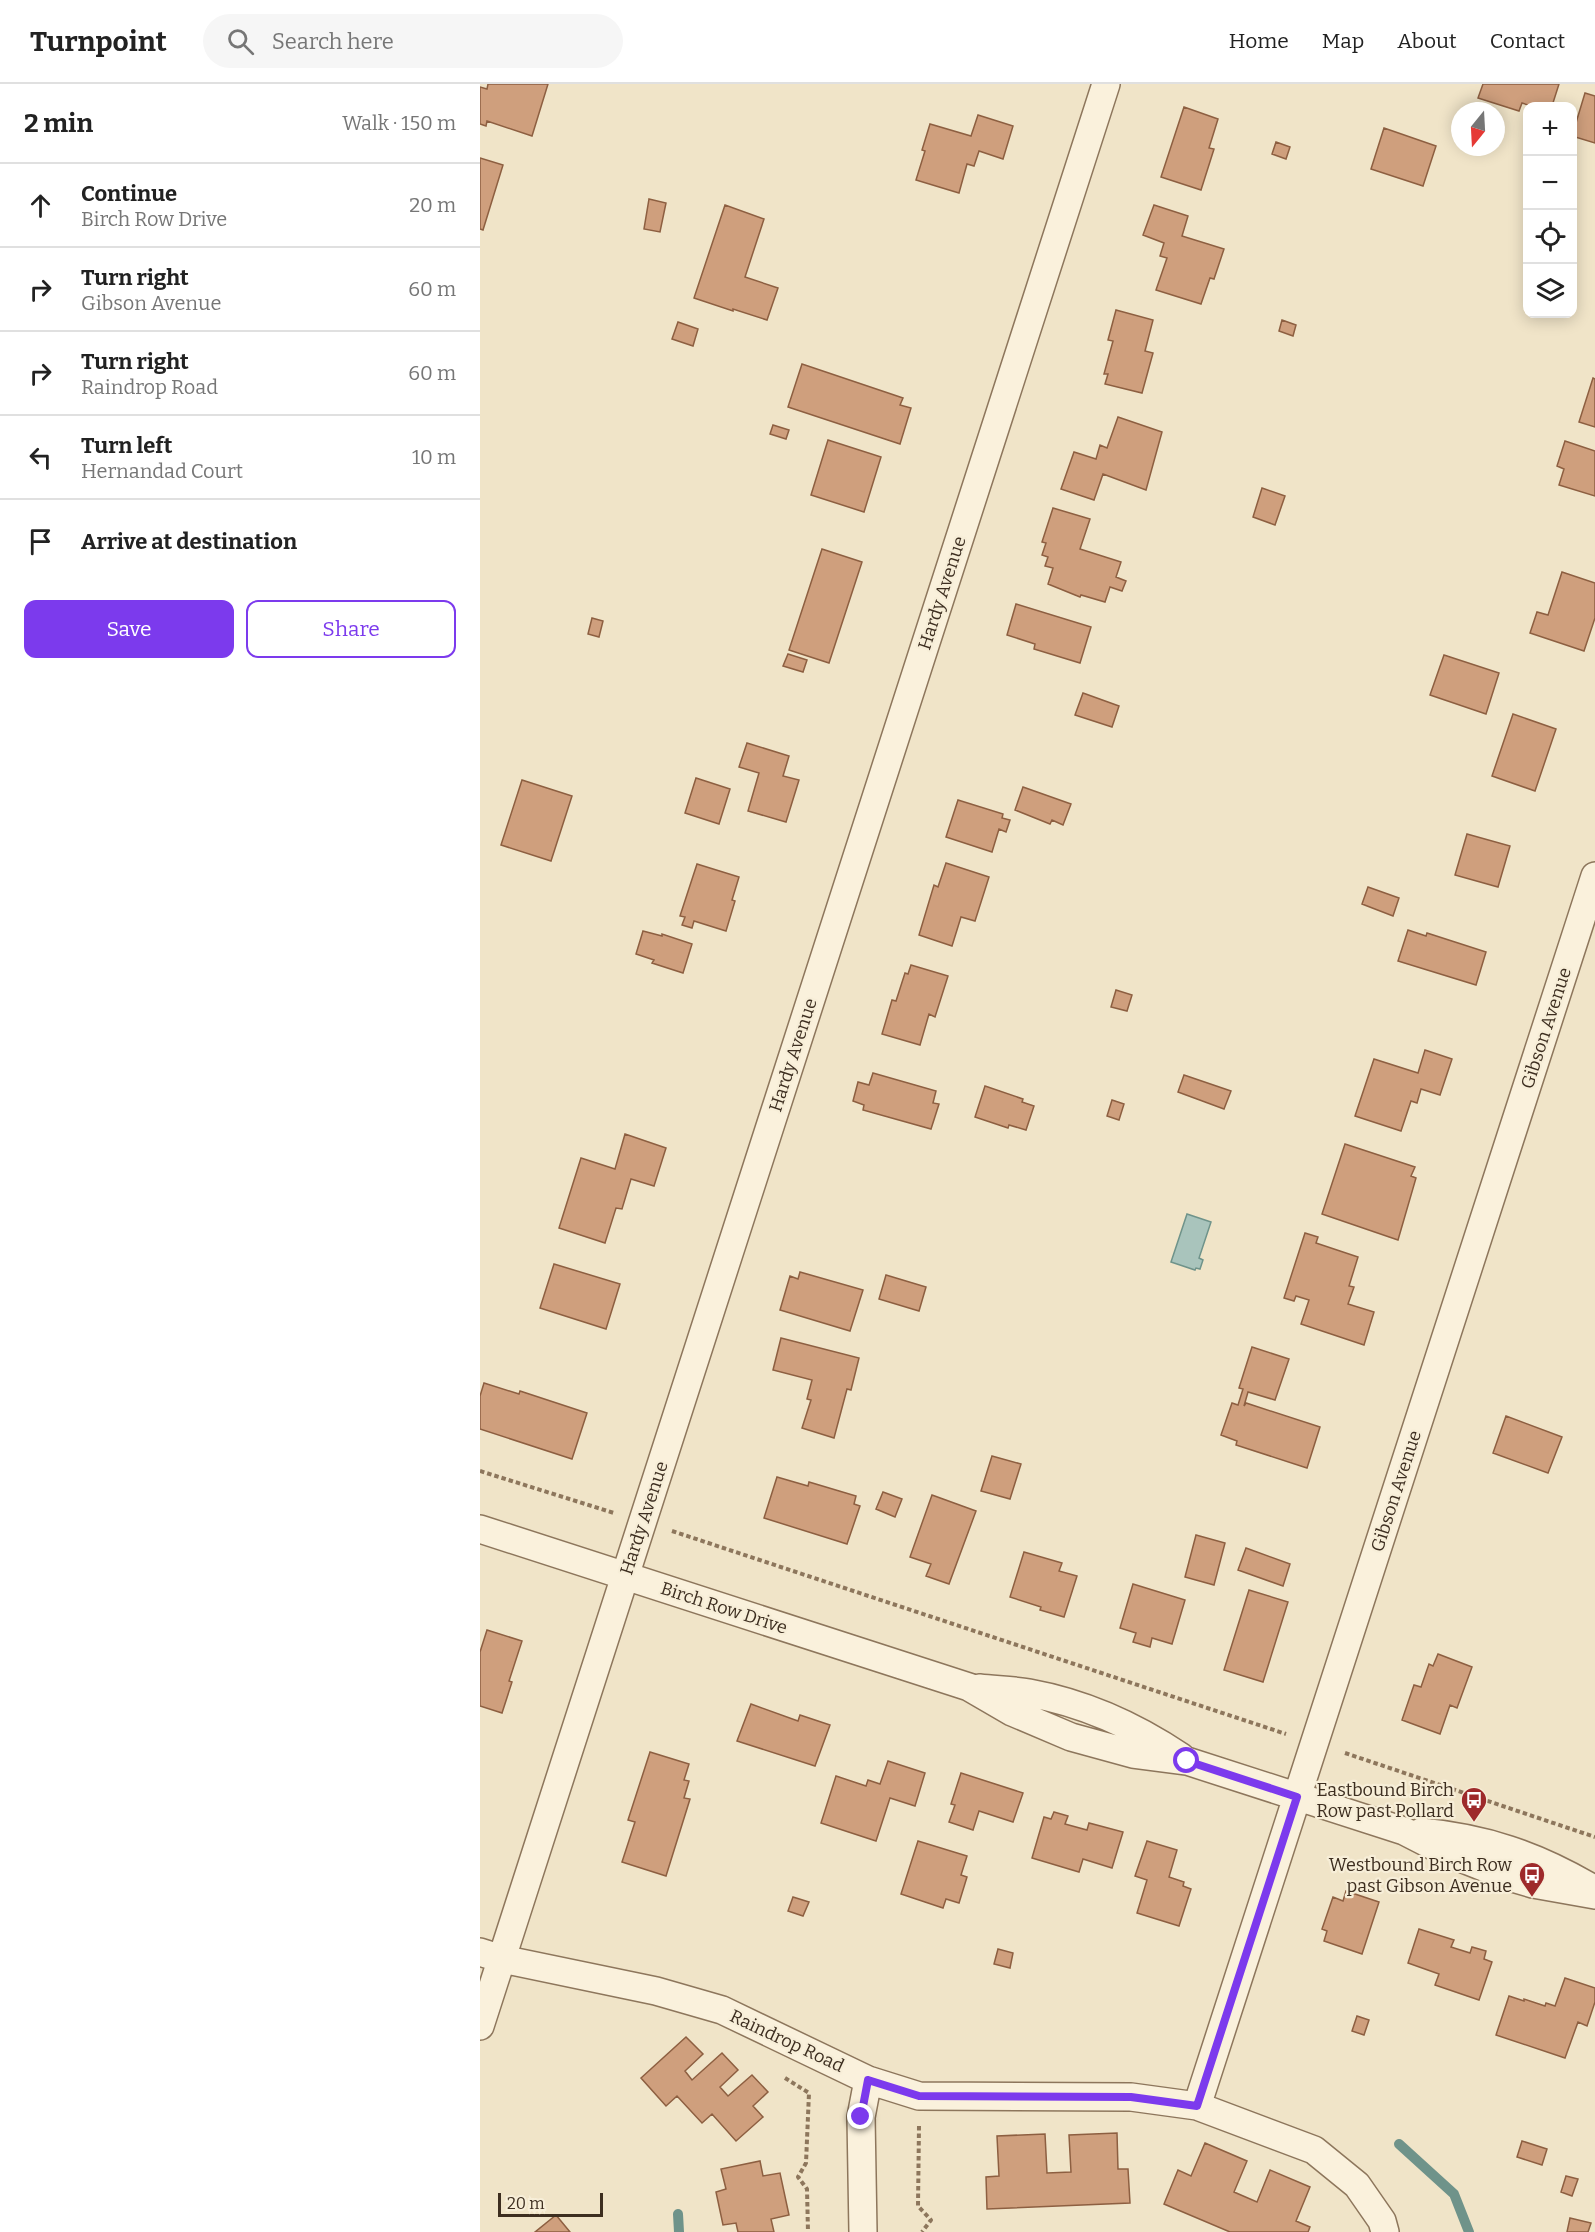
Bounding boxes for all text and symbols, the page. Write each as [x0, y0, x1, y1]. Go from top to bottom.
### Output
search box [203, 14, 623, 68]
text: Turnpoint [30, 25, 167, 58]
icon: search [224, 25, 257, 58]
text: Search here [272, 28, 394, 55]
text: Home [1229, 28, 1289, 54]
text: Map [1322, 28, 1364, 54]
text: About [1397, 28, 1457, 54]
text: Contact [1490, 28, 1565, 54]
north arrow [1451, 102, 1505, 156]
map controls [1523, 102, 1577, 318]
button: + [1523, 102, 1577, 156]
text: 2 min [24, 108, 93, 139]
text: Walk · 150 m [342, 111, 456, 135]
button: − [1523, 156, 1577, 210]
text: Continue [81, 180, 177, 207]
icon: ahead [24, 189, 57, 222]
text: 20 m [409, 193, 456, 217]
text: Birch Row Drive [81, 207, 227, 231]
button: locate [1523, 210, 1577, 264]
text: Turn right [81, 264, 189, 291]
button: layers [1523, 264, 1577, 318]
icon: right [24, 273, 57, 306]
text: 60 m [408, 277, 456, 301]
text: Gibson Avenue [81, 291, 221, 315]
text: Turn right [81, 348, 189, 375]
icon: right [24, 357, 57, 390]
text: 60 m [408, 361, 456, 385]
text: Raindrop Road [81, 375, 218, 399]
text: Turn left [81, 432, 173, 459]
icon: left [24, 441, 57, 474]
text: 10 m [412, 445, 456, 469]
text: Hernandad Court [81, 459, 243, 483]
icon: arrive [24, 525, 57, 558]
text: Arrive at destination [81, 528, 297, 555]
street label: Hardy Avenue [913, 533, 971, 653]
button: Save [24, 600, 234, 658]
button: Share [246, 600, 456, 658]
street label: Gibson Avenue [1516, 965, 1576, 1091]
street label: Hardy Avenue [764, 995, 822, 1115]
street label: Gibson Avenue [1366, 1428, 1426, 1554]
street label: Hardy Avenue [615, 1458, 673, 1578]
street label: Birch Row Drive [658, 1577, 790, 1639]
route start [1173, 1747, 1199, 1773]
place label: Eastbound Birch Row past Pollard [1316, 1779, 1454, 1822]
bus stop icon: Eastbound Birch Row past Pollard [1459, 1785, 1489, 1823]
place label: Westbound Birch Row past Gibson Avenue [1329, 1854, 1513, 1897]
bus stop icon: Westbound Birch Row past Gibson Avenue [1517, 1860, 1547, 1898]
street label: Raindrop Road [726, 2005, 848, 2077]
route end [847, 2103, 873, 2129]
scale bar [498, 2190, 603, 2218]
text: 20 m [507, 2194, 544, 2213]

